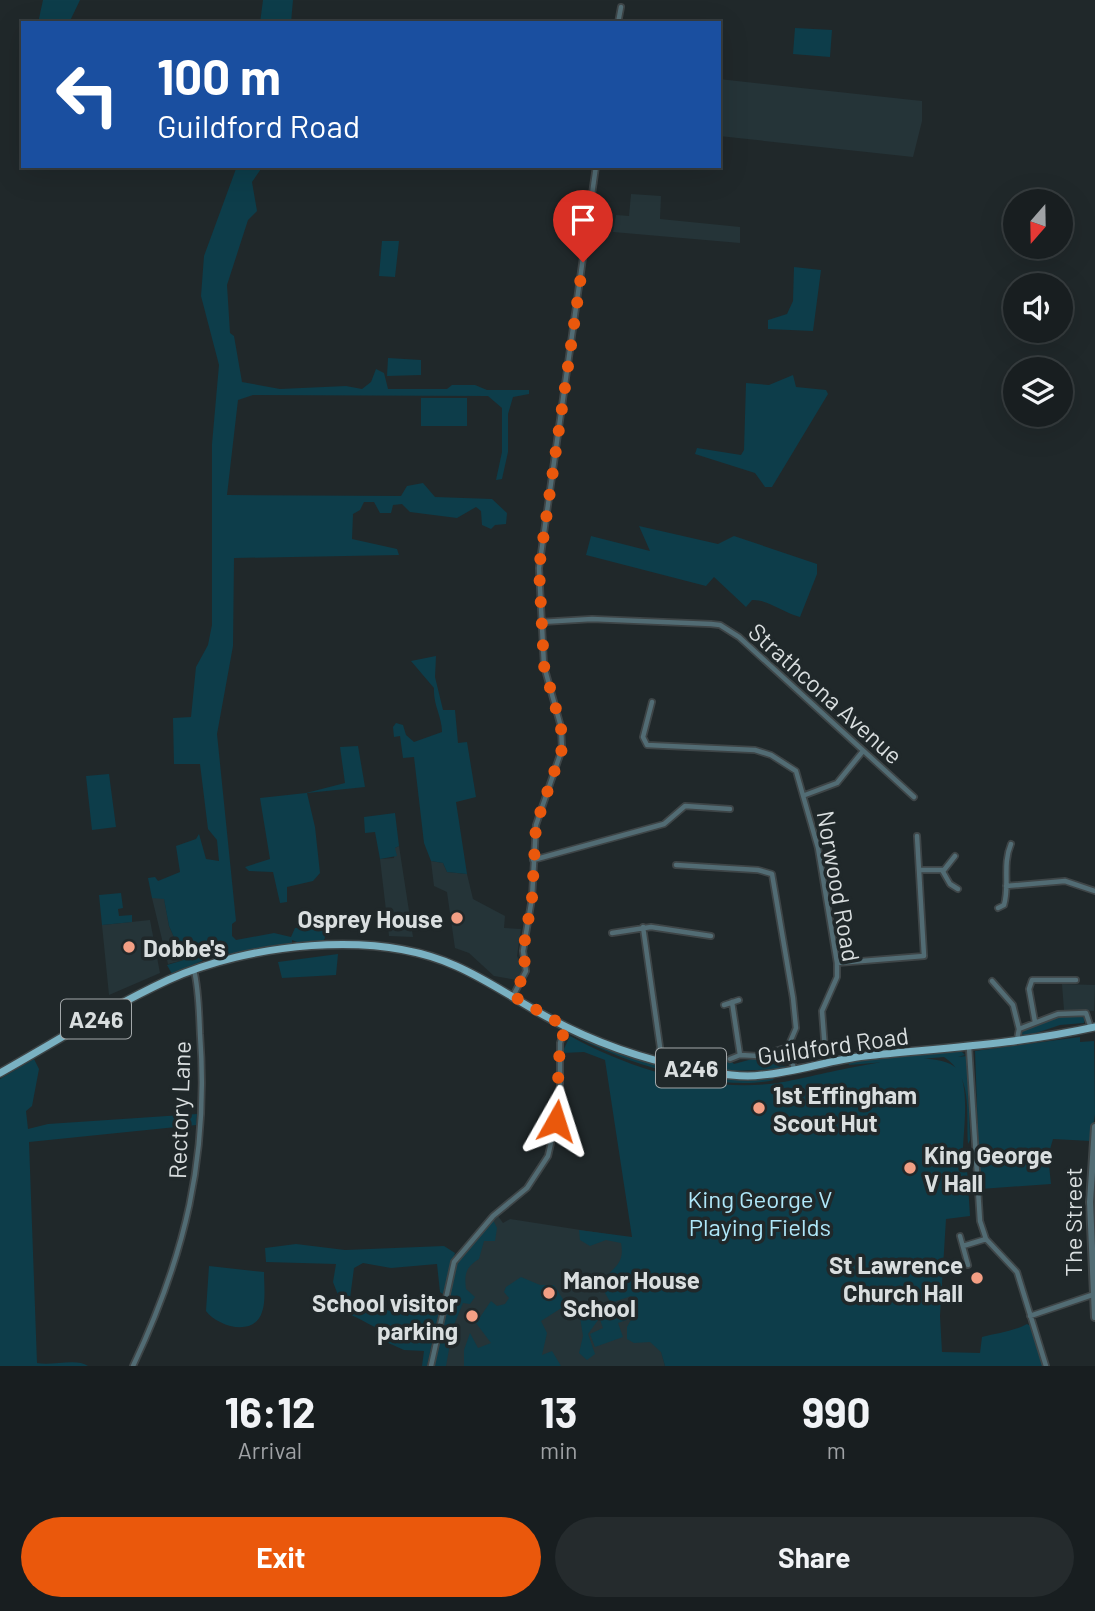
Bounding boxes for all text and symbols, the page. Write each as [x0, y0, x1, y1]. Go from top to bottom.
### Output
text: 100 m [157, 46, 281, 105]
icon: left [42, 49, 133, 140]
text: Guildford Road [157, 106, 360, 144]
north arrow [1003, 189, 1073, 259]
map controls [1003, 189, 1073, 427]
pin [553, 190, 613, 262]
icon: arrive [564, 201, 602, 239]
button: sound [1003, 273, 1073, 343]
button: layers [1003, 357, 1073, 427]
street label: Strathcona Avenue [743, 616, 909, 770]
street label: Norwood Road [811, 808, 867, 964]
place label: Osprey House [298, 904, 443, 933]
marker: Osprey House [449, 910, 465, 926]
place label: Dobbe's [143, 933, 226, 962]
marker: Dobbe's [121, 939, 137, 955]
road number: A246 [61, 1000, 131, 1038]
street label: Guildford Road [756, 1020, 910, 1070]
street label: Rectory Lane [162, 1040, 196, 1180]
road number: A246 [656, 1049, 726, 1088]
place label: 1st Effingham Scout Hut [773, 1080, 917, 1137]
position arrow [519, 1084, 593, 1158]
marker: 1st Effingham Scout Hut [751, 1100, 767, 1116]
place label: King George V Hall [924, 1140, 1053, 1197]
marker: King George V Hall [902, 1160, 918, 1176]
street label: The Street [1058, 1167, 1087, 1277]
park label: King George V Playing Fields [688, 1184, 832, 1241]
place label: St Lawrence Church Hall [829, 1250, 963, 1307]
place label: Manor House School [563, 1265, 700, 1322]
marker: St Lawrence Church Hall [969, 1270, 985, 1286]
marker: Manor House School [541, 1285, 557, 1301]
place label: School visitor parking [312, 1288, 458, 1345]
marker: School visitor parking [464, 1308, 480, 1324]
text: 16:12 [224, 1386, 316, 1436]
text: 13 [540, 1386, 578, 1436]
text: 990 [802, 1386, 871, 1436]
text: Arrival [238, 1436, 302, 1464]
text: min [540, 1436, 577, 1464]
text: m [827, 1436, 846, 1464]
button: Exit [21, 1517, 541, 1597]
button: Share [555, 1517, 1074, 1597]

